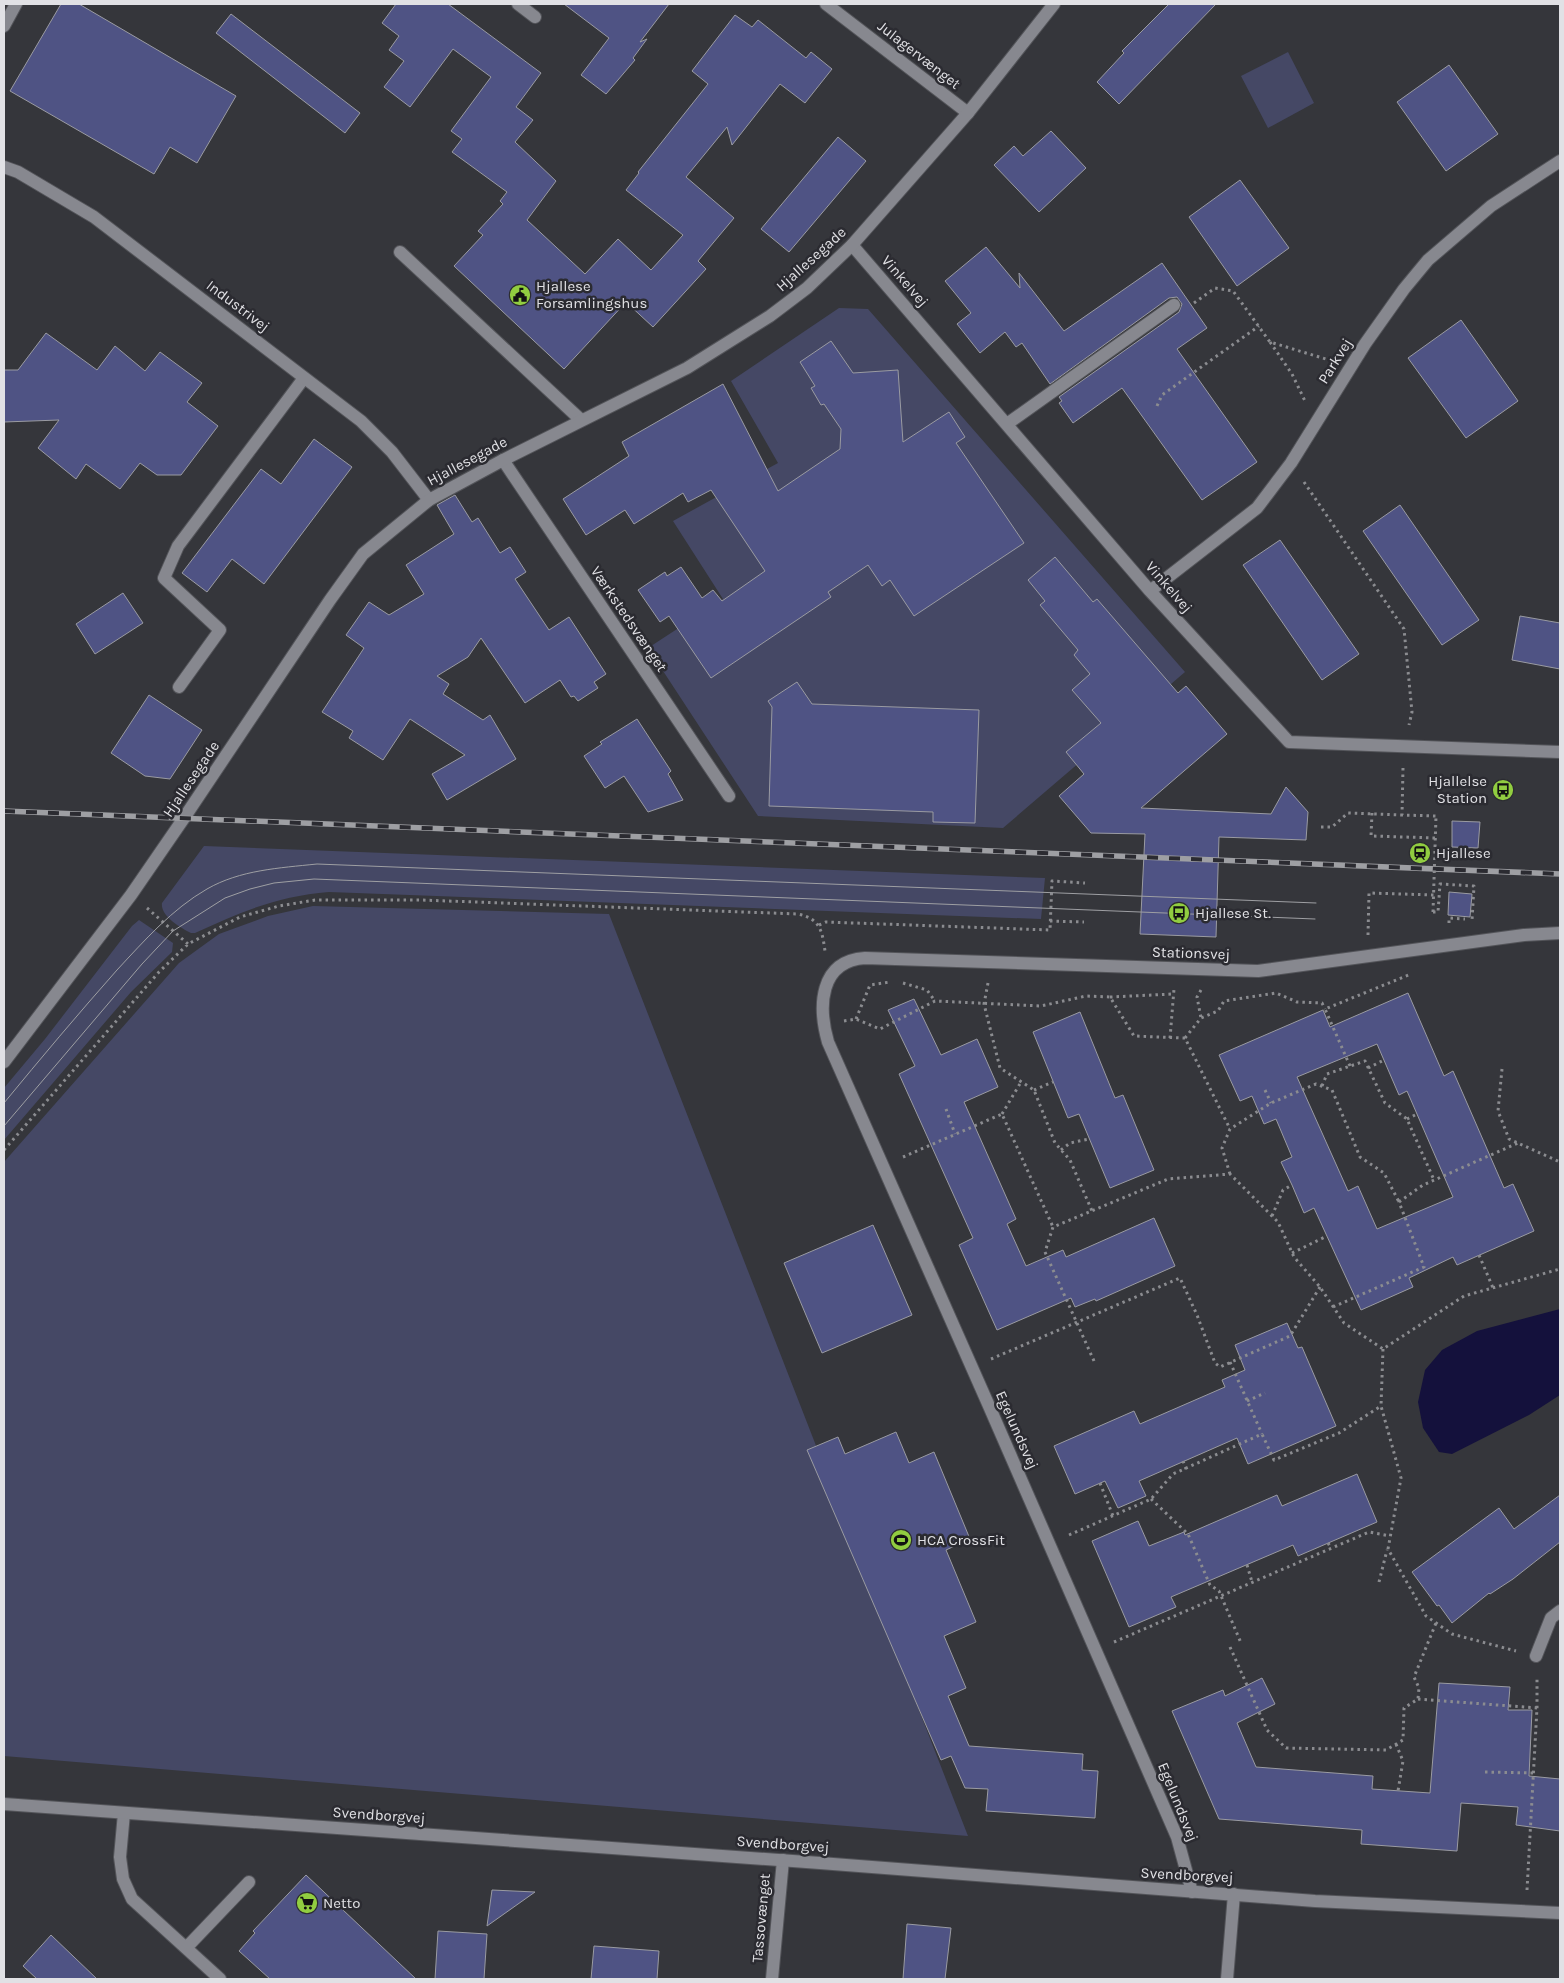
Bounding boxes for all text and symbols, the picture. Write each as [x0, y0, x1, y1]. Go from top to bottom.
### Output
street label: Julagervænget [874, 17, 964, 93]
street label: Hjallesegade [772, 223, 850, 295]
street label: Vinkelvej [878, 252, 932, 310]
street label: Industrivej [203, 276, 273, 336]
place label: Hjallese Forsamlingshus [536, 277, 647, 312]
public building icon: Hjallese Forsamlingshus [508, 283, 532, 307]
street label: Parkvej [1314, 335, 1356, 387]
street label: Hjallesegade [424, 432, 510, 490]
street label: Vinkelvej [1142, 558, 1196, 616]
street label: Værkstedsvænget [587, 563, 671, 676]
street label: Hjallesegade [159, 737, 223, 821]
place label: Hjallelse Station [1428, 772, 1487, 807]
bus stop icon: Hjallelse Station [1491, 778, 1515, 802]
station icon: Hjallese [1408, 841, 1432, 865]
place label: Hjallese [1436, 844, 1491, 862]
bus stop icon: Hjallese St. [1167, 901, 1191, 925]
place label: Hjallese St. [1195, 904, 1271, 922]
street label: Stationsvej [1152, 943, 1230, 963]
street label: Egelundsvej [992, 1388, 1042, 1472]
sports icon: HCA CrossFit [889, 1528, 913, 1552]
place label: HCA CrossFit [917, 1531, 1005, 1549]
street label: Egelundsvej [1154, 1760, 1202, 1844]
street label: Svendborgvej [332, 1803, 426, 1827]
street label: Svendborgvej [736, 1832, 830, 1856]
street label: Svendborgvej [1140, 1864, 1234, 1886]
street label: Tassovænget [748, 1872, 774, 1963]
supermarket icon: Netto [295, 1891, 319, 1915]
place label: Netto [323, 1894, 360, 1912]

